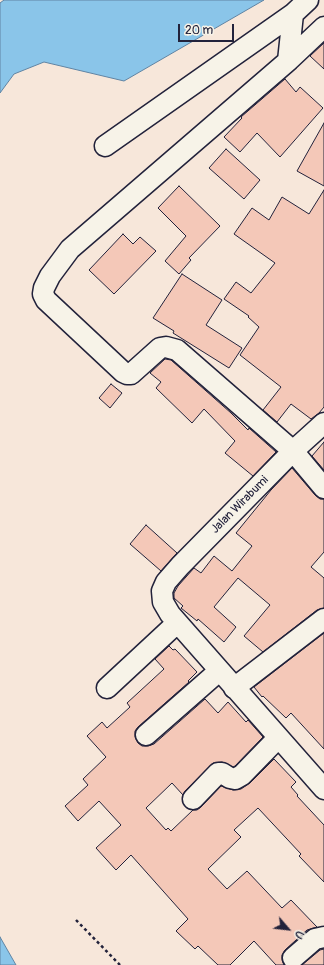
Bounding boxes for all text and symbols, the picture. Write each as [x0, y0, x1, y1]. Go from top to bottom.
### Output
scale bar [180, 16, 236, 42]
text: 20 m [185, 23, 213, 38]
street label: Jalan Wirabumi [208, 473, 272, 537]
north arrow [268, 909, 308, 949]
text: U [292, 929, 306, 941]

